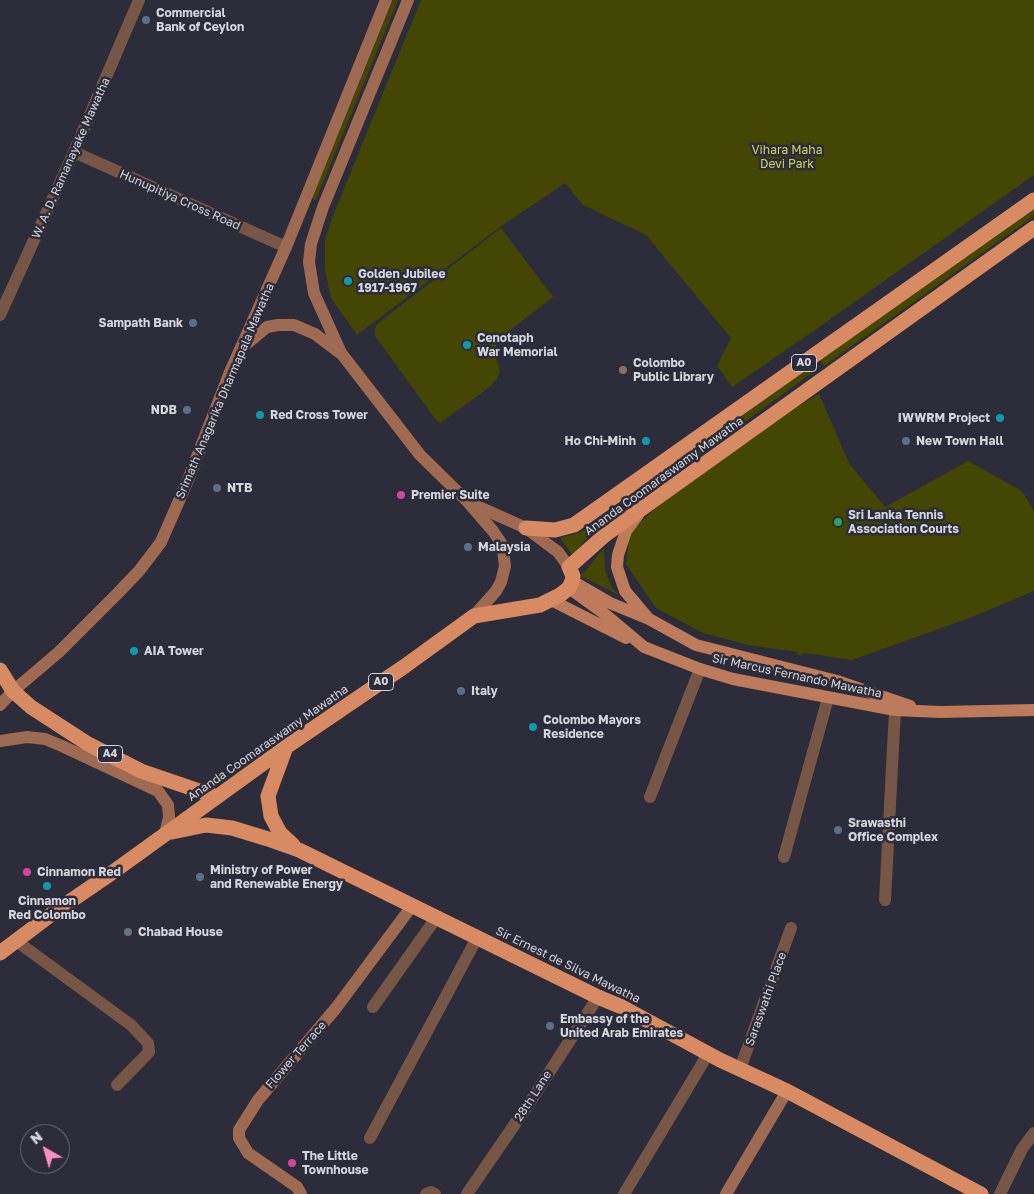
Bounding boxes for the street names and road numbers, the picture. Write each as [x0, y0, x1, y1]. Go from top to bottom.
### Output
street label: W. A. D. Ramanayake Mawatha [29, 75, 113, 241]
street label: Hunupitiya Cross Road [117, 167, 243, 233]
street label: Srimath Anagarika Dharmapala Mawatha [173, 281, 277, 501]
road number: A0 [792, 354, 816, 372]
street label: Ananda Coomaraswamy Mawatha [582, 414, 746, 538]
street label: Sir Marcus Fernando Mawatha [711, 651, 883, 701]
road number: A0 [368, 674, 394, 690]
street label: Ananda Coomaraswamy Mawatha [185, 682, 351, 804]
road number: A4 [98, 746, 122, 762]
street label: Sir Ernest de Silva Mawatha [493, 924, 643, 1006]
street label: Saraswathi Place [742, 950, 790, 1048]
street label: Flower Terrace [263, 1018, 329, 1092]
street label: 28th Lane [511, 1068, 555, 1124]

